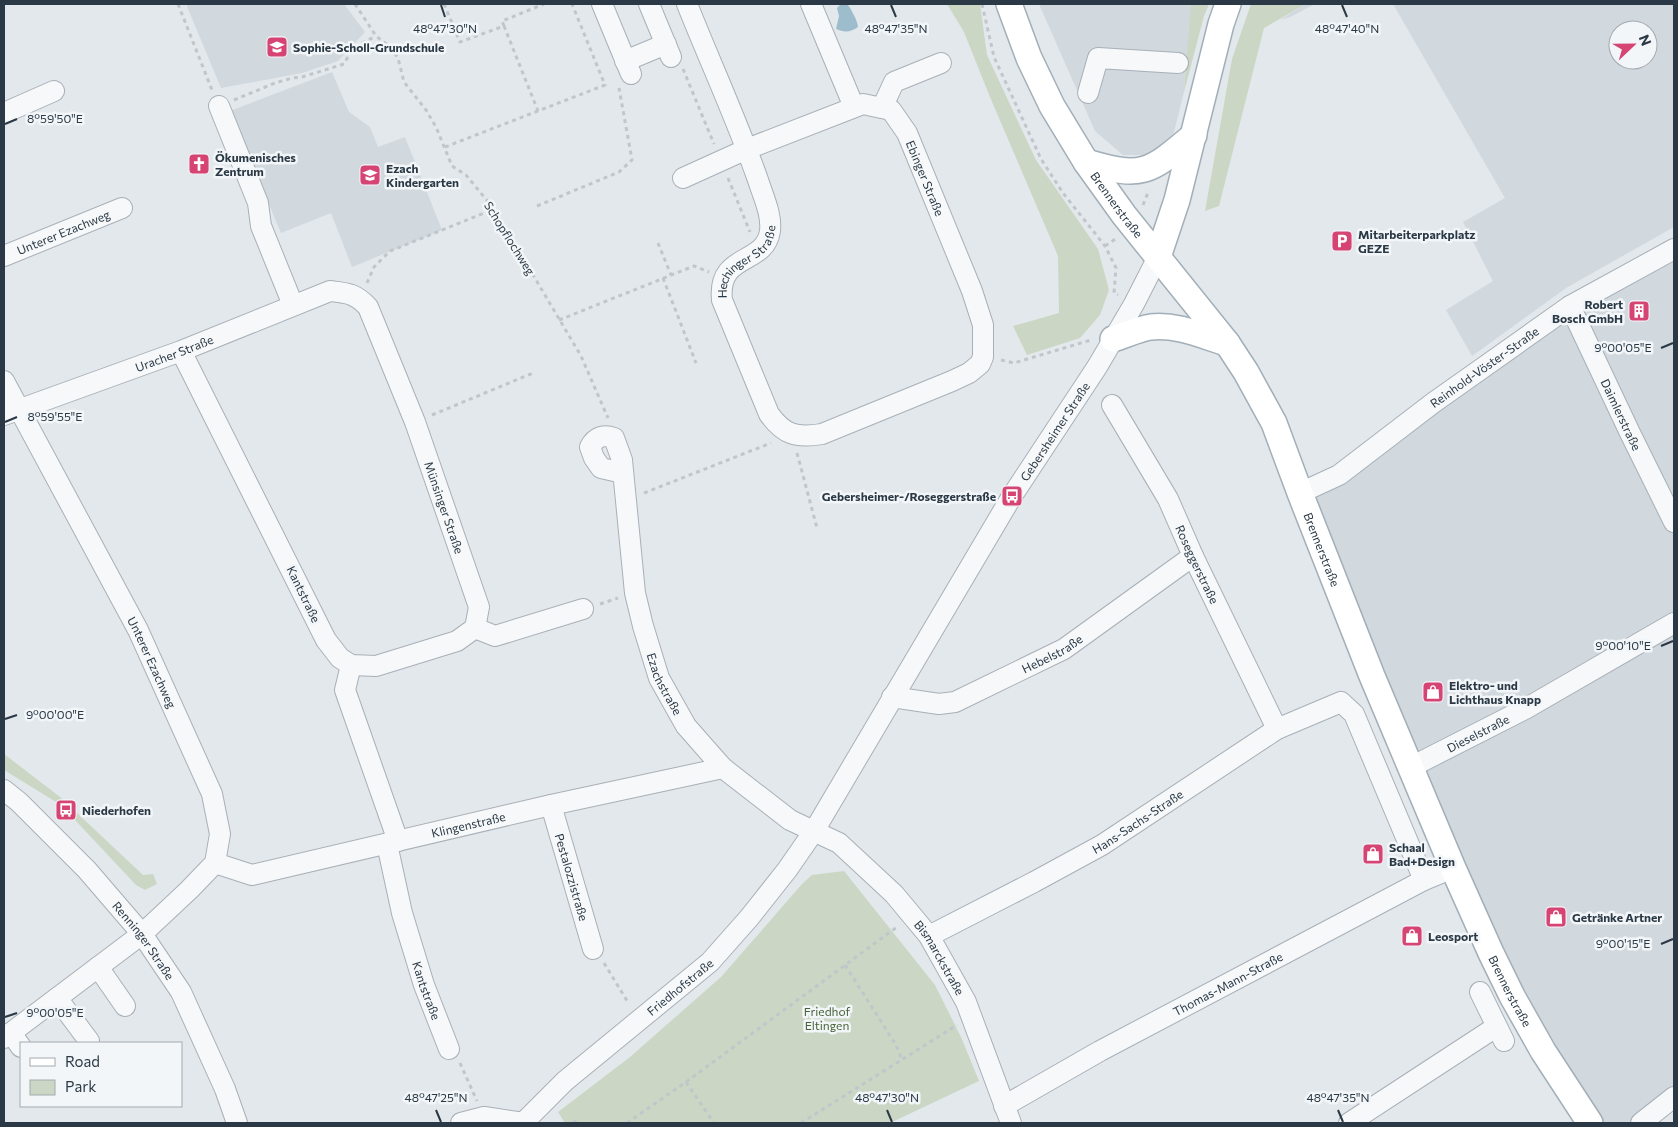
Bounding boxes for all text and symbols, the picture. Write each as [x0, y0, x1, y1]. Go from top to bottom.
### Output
north arrow [1608, 20, 1658, 70]
text: 48°47'30"N [413, 21, 477, 35]
text: 48°47'35"N [864, 21, 928, 35]
text: 48°47'40"N [1315, 21, 1379, 35]
text: N [1636, 32, 1655, 48]
school or university icon: Sophie-Scholl-Grundschule [265, 35, 289, 59]
place label: Sophie-Scholl-Grundschule [293, 40, 444, 54]
text: 8°59'50"E [27, 111, 83, 125]
street label: Ebinger Straße [904, 138, 947, 218]
place label: Ökumenisches Zentrum [215, 150, 296, 178]
church icon: Ökumenisches Zentrum [187, 152, 211, 176]
place label: Ezach Kindergarten [386, 161, 459, 189]
school or university icon: Ezach Kindergarten [358, 163, 382, 187]
street label: Brennerstraße [1088, 169, 1146, 240]
street label: Schopflochweg [482, 199, 538, 278]
street label: Unterer Ezachweg [15, 207, 112, 257]
street label: Hechinger Straße [715, 225, 777, 298]
place label: Mitarbeiterparkplatz GEZE [1358, 227, 1476, 255]
parking icon: Mitarbeiterparkplatz GEZE [1330, 229, 1354, 253]
place label: Robert Bosch GmbH [1552, 297, 1623, 325]
building icon: Robert Bosch GmbH [1627, 299, 1651, 323]
street label: Reinhold-Vöster-Straße [1427, 324, 1541, 410]
street label: Uracher Straße [133, 332, 215, 374]
text: 9°00'05"E [1594, 340, 1652, 354]
street label: Daimlerstraße [1598, 376, 1644, 453]
street label: Gebersheimer Straße [1017, 379, 1092, 483]
text: 8°59'55"E [28, 409, 82, 423]
street label: Münsinger Straße [422, 459, 467, 555]
bus stop icon: Gebersheimer-/Roseggerstraße [1000, 484, 1024, 508]
place label: Gebersheimer-/Roseggerstraße [822, 489, 996, 503]
street label: Brennerstraße [1301, 510, 1343, 588]
street label: Roseggerstraße [1173, 523, 1222, 606]
street label: Kantstraße [284, 564, 324, 624]
street label: Unterer Ezachweg [125, 614, 179, 711]
street label: Hebelstraße [1019, 631, 1085, 676]
text: 9°00'10"E [1595, 638, 1651, 652]
street label: Ezachstraße [645, 651, 685, 717]
place label: Elektro- und Lichthaus Knapp [1449, 678, 1541, 706]
shop icon: Elektro- und Lichthaus Knapp [1421, 680, 1445, 704]
text: 9°00'00"E [26, 707, 84, 721]
street label: Dieselstraße [1444, 711, 1511, 755]
street label: Hans-Sachs-Straße [1090, 786, 1185, 856]
bus stop icon: Niederhofen [54, 798, 78, 822]
place label: Niederhofen [82, 803, 151, 817]
street label: Klingenstraße [430, 809, 507, 840]
street label: Pestalozzistraße [553, 832, 591, 922]
place label: Schaal Bad+Design [1389, 840, 1455, 868]
shop icon: Schaal Bad+Design [1361, 842, 1385, 866]
street label: Renninger Straße [110, 899, 178, 982]
shop icon: Getränke Artner [1544, 905, 1568, 929]
place label: Getränke Artner [1572, 910, 1662, 924]
street label: Bismarckstraße [912, 917, 968, 997]
shop icon: Leosport [1400, 924, 1424, 948]
place label: Leosport [1428, 929, 1478, 943]
text: 9°00'15"E [1596, 936, 1650, 950]
street label: Thomas-Mann-Straße [1170, 949, 1285, 1018]
street label: Brennerstraße [1486, 953, 1535, 1029]
street label: Friedhofstraße [644, 955, 716, 1018]
street label: Kantstraße [410, 960, 444, 1022]
park label: Friedhof Eltingen [804, 1004, 851, 1032]
text: 9°00'05"E [26, 1005, 84, 1019]
legend [20, 1042, 182, 1107]
text: Road [65, 1052, 100, 1070]
text: Park [65, 1077, 96, 1095]
text: 48°47'25"N [405, 1090, 467, 1104]
text: 48°47'30"N [855, 1090, 919, 1104]
text: 48°47'35"N [1306, 1090, 1370, 1104]

